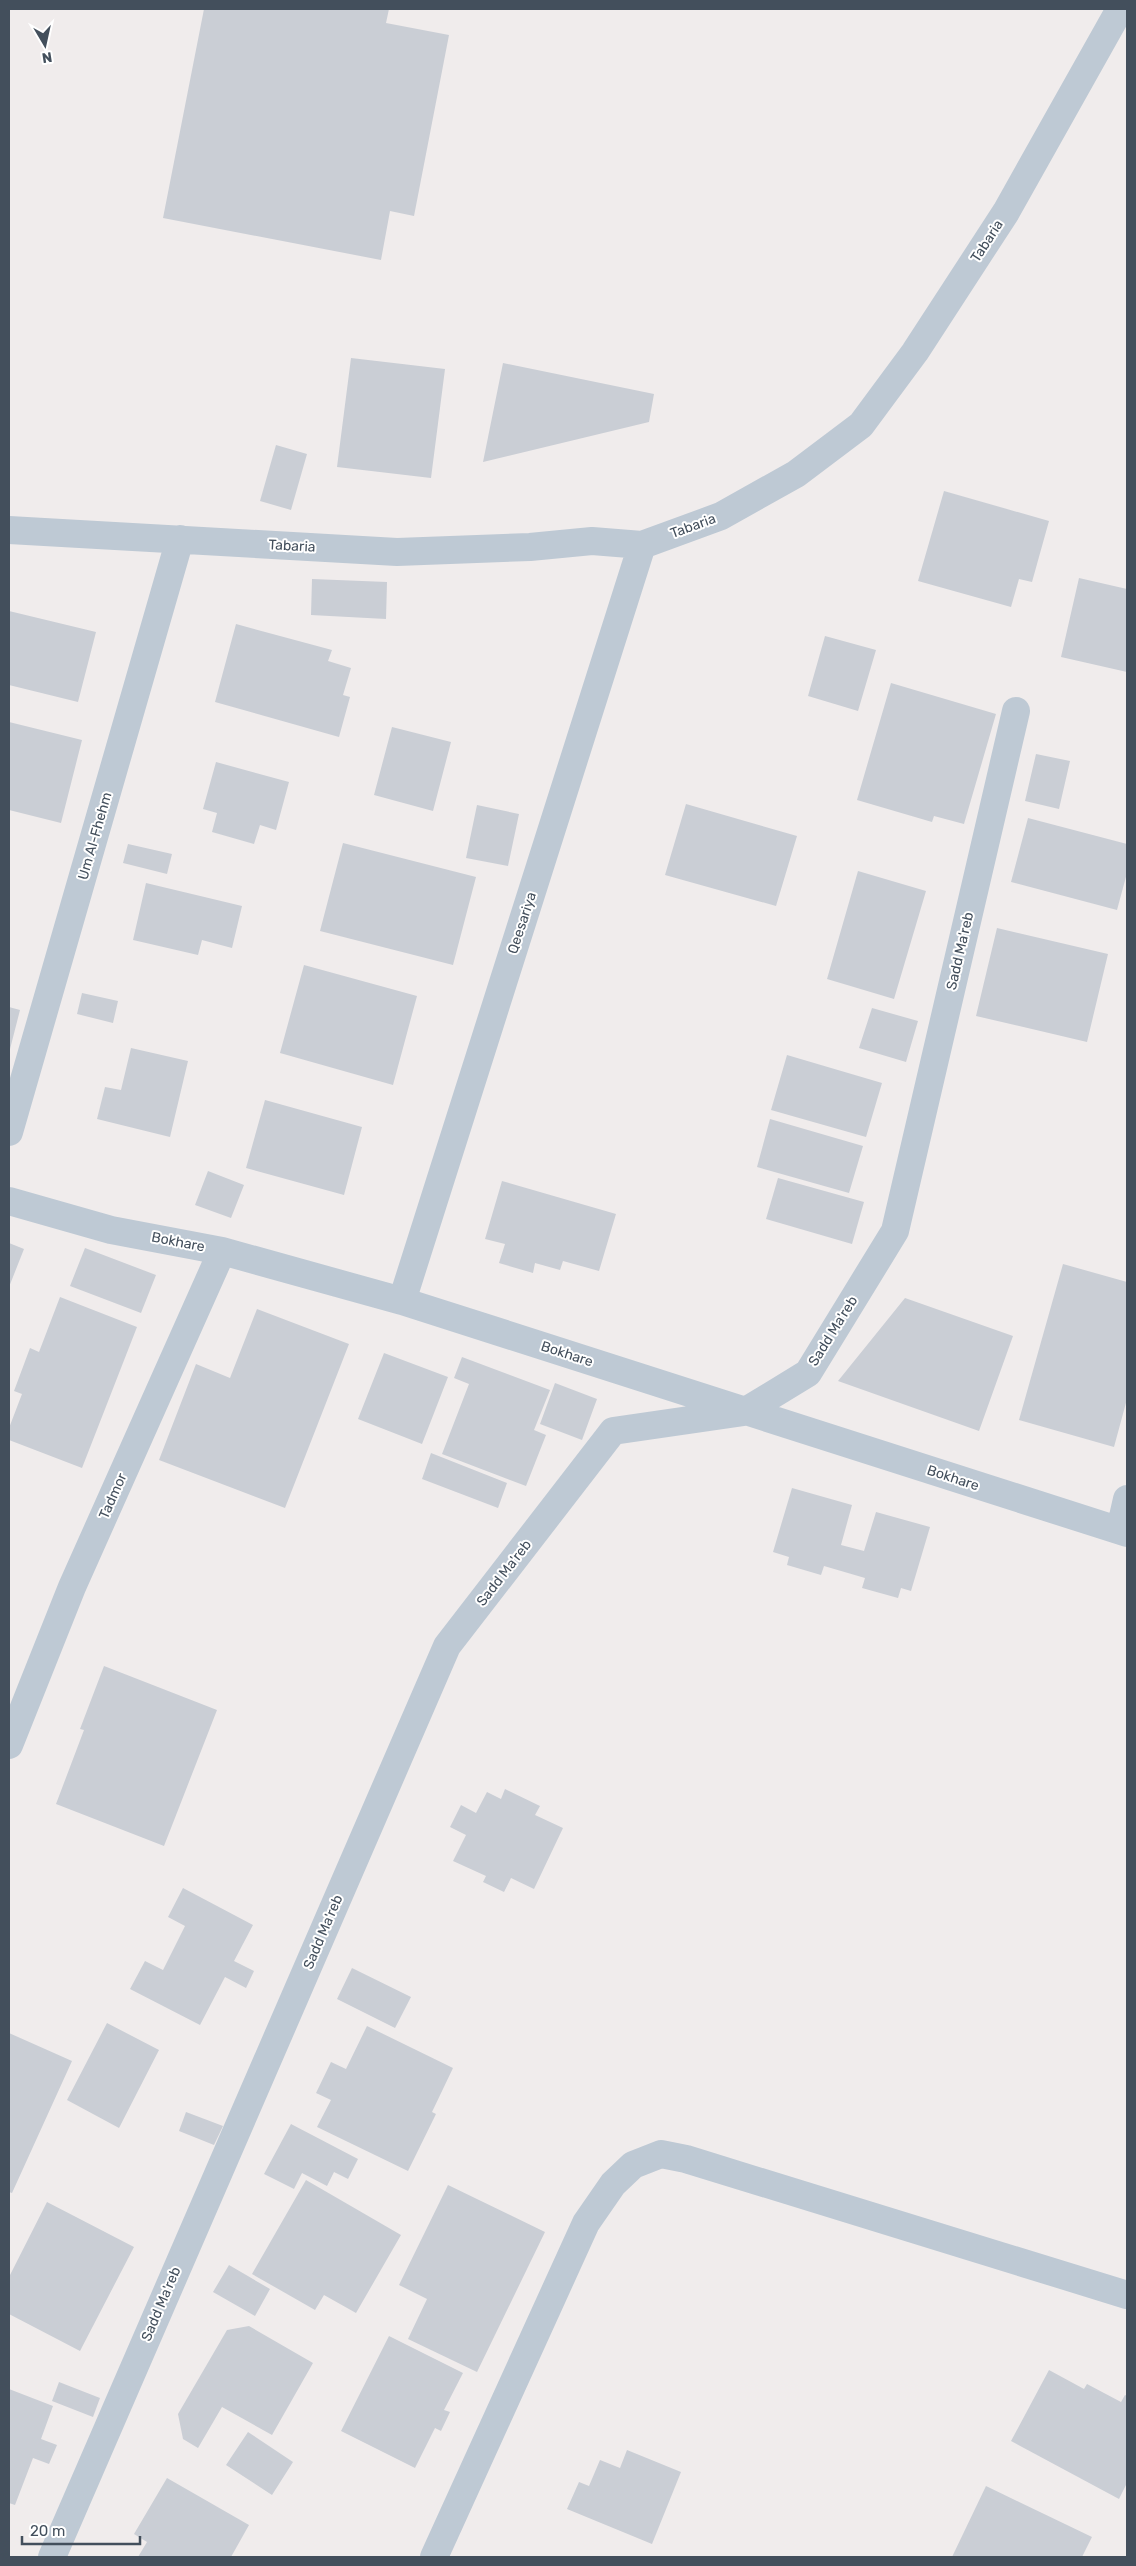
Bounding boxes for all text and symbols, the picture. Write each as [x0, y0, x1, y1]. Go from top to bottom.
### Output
north arrow [20, 20, 70, 70]
text: N [41, 48, 53, 67]
street label: Tabaria [967, 217, 1007, 265]
street label: Tabaria [668, 510, 718, 542]
street label: Tabaria [268, 536, 316, 556]
street label: Um Al-Fhehm [74, 790, 116, 882]
street label: Qeesariya [504, 890, 540, 956]
street label: Sadd Ma'reb [943, 910, 977, 992]
street label: Bokhare [150, 1229, 206, 1256]
street label: Sadd Ma'reb [805, 1293, 861, 1369]
street label: Bokhare [539, 1338, 595, 1370]
street label: Bokhare [925, 1462, 981, 1494]
street label: Tadmor [95, 1470, 131, 1522]
street label: Sadd Ma'reb [473, 1537, 535, 1609]
street label: Sadd Ma'reb [300, 1892, 346, 1972]
street label: Sadd Ma'reb [138, 2264, 184, 2344]
scale bar [22, 2514, 140, 2546]
text: 20 m [30, 2522, 65, 2540]

